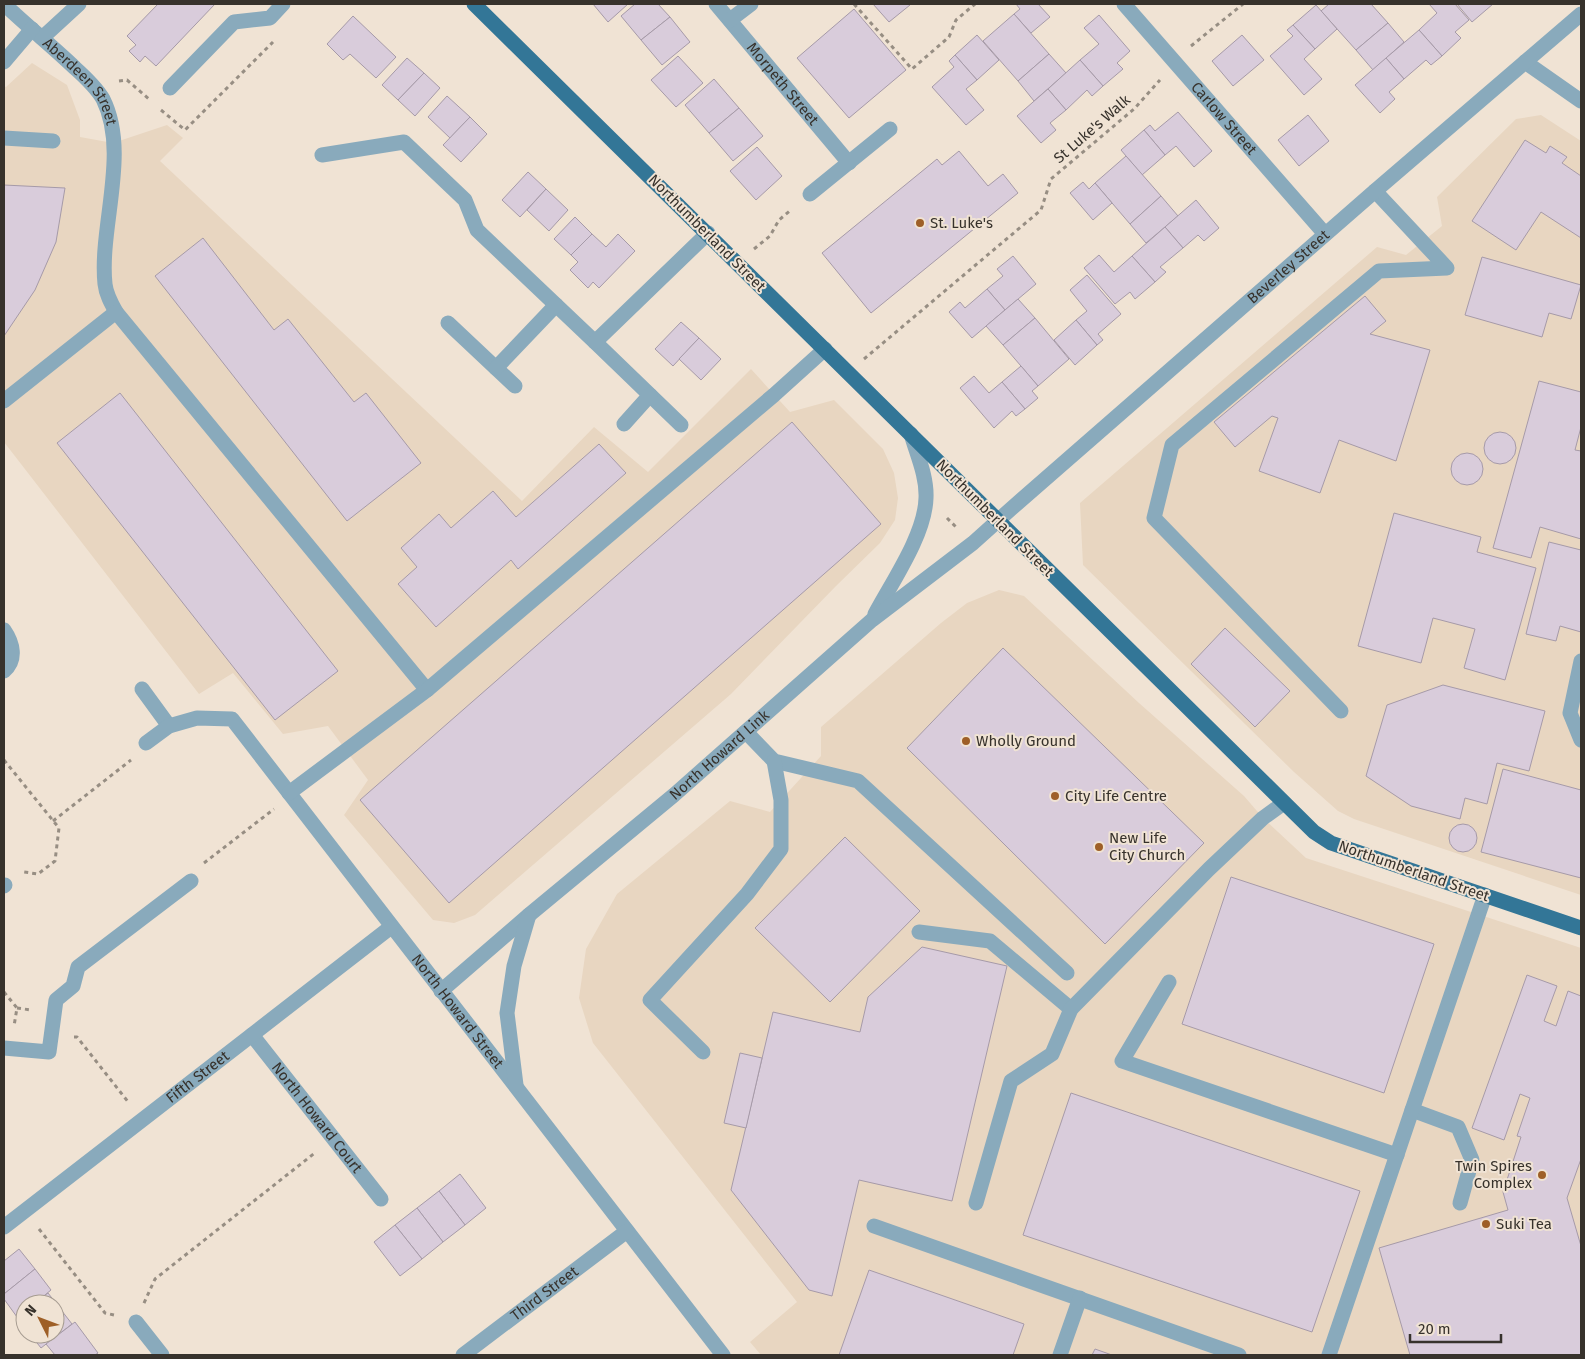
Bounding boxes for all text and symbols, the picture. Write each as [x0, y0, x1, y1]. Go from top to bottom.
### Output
street label: Aberdeen Street [39, 34, 121, 127]
street label: Morpeth Street [743, 39, 823, 129]
street label: Carlow Street [1187, 78, 1261, 159]
street label: St Luke's Walk [1050, 91, 1134, 167]
street label: Northumberland Street [645, 171, 770, 296]
place label: St. Luke's [930, 214, 993, 232]
marker: St. Luke's [914, 217, 926, 229]
street label: Beverley Street [1244, 226, 1334, 307]
street label: Northumberland Street [933, 456, 1058, 581]
street label: North Howard Link [666, 706, 773, 804]
place label: Wholly Ground [976, 732, 1076, 750]
marker: Wholly Ground [960, 735, 972, 747]
place label: City Life Centre [1065, 787, 1167, 805]
marker: City Life Centre [1049, 790, 1061, 802]
place label: New Life City Church [1109, 829, 1185, 864]
street label: Northumberland Street [1336, 837, 1492, 905]
marker: New Life City Church [1093, 841, 1105, 853]
street label: North Howard Street [408, 950, 508, 1073]
street label: Fifth Street [162, 1046, 233, 1107]
street label: North Howard Court [268, 1059, 366, 1177]
place label: Twin Spires Complex [1455, 1157, 1533, 1192]
marker: Twin Spires Complex [1536, 1169, 1548, 1181]
place label: Suki Tea [1496, 1215, 1552, 1233]
marker: Suki Tea [1480, 1218, 1492, 1230]
street label: Third Street [507, 1262, 582, 1325]
north arrow [15, 1294, 65, 1344]
text: N [21, 1301, 40, 1320]
scale bar [1410, 1312, 1501, 1344]
text: 20 m [1418, 1320, 1451, 1338]

